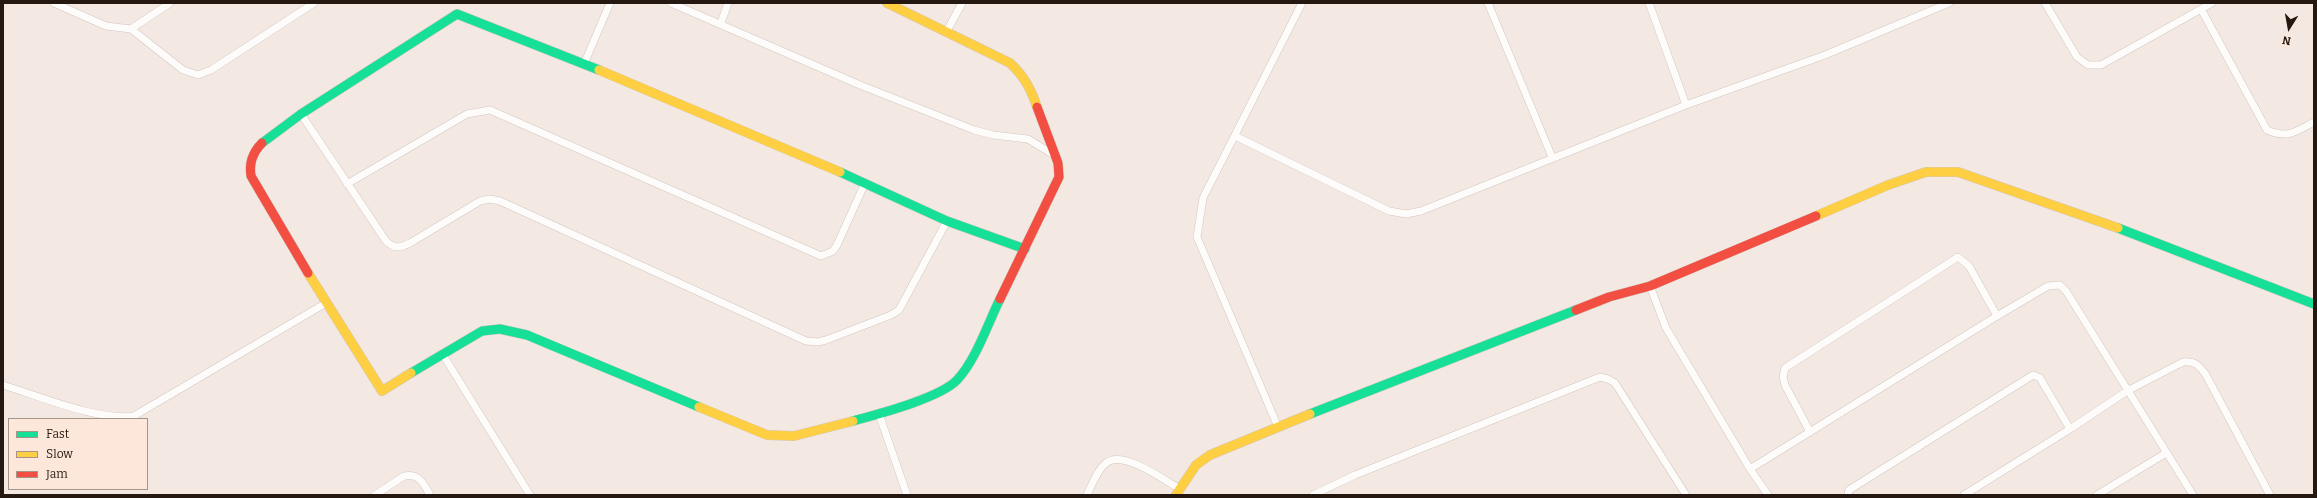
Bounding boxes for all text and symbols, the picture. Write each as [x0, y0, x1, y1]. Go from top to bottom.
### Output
north arrow [2269, 8, 2309, 48]
text: N [2281, 33, 2292, 47]
legend [8, 418, 148, 490]
text: Fast [46, 427, 69, 441]
text: Slow [46, 447, 73, 461]
text: Jam [46, 467, 68, 481]

